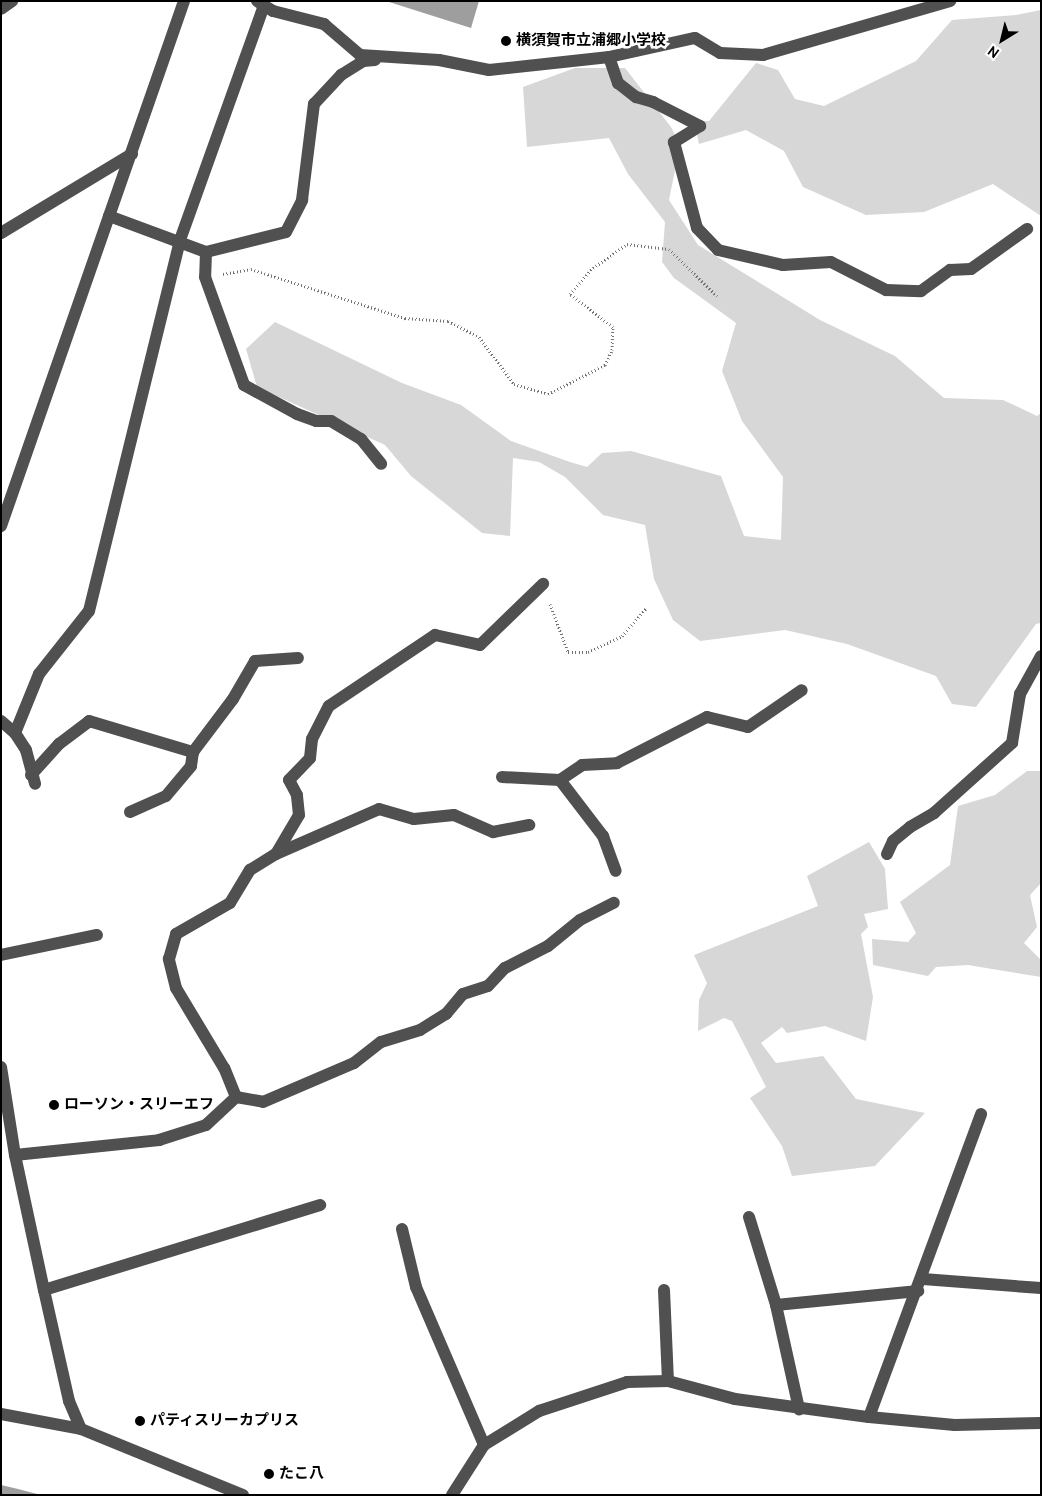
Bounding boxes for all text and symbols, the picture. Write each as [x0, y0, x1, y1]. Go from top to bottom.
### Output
north arrow [977, 15, 1027, 65]
place label: 横須賀市立浦郷小学校 [516, 32, 666, 50]
marker: 横須賀市立浦郷小学校 [500, 35, 512, 47]
text: N [984, 42, 1002, 62]
place label: ローソン・スリーエフ [64, 1096, 214, 1114]
marker: ローソン・スリーエフ [48, 1099, 60, 1111]
place label: パティスリーカプリス [150, 1412, 300, 1430]
marker: パティスリーカプリス [134, 1415, 146, 1427]
place label: たこ八 [279, 1465, 324, 1483]
marker: たこ八 [263, 1468, 275, 1480]

